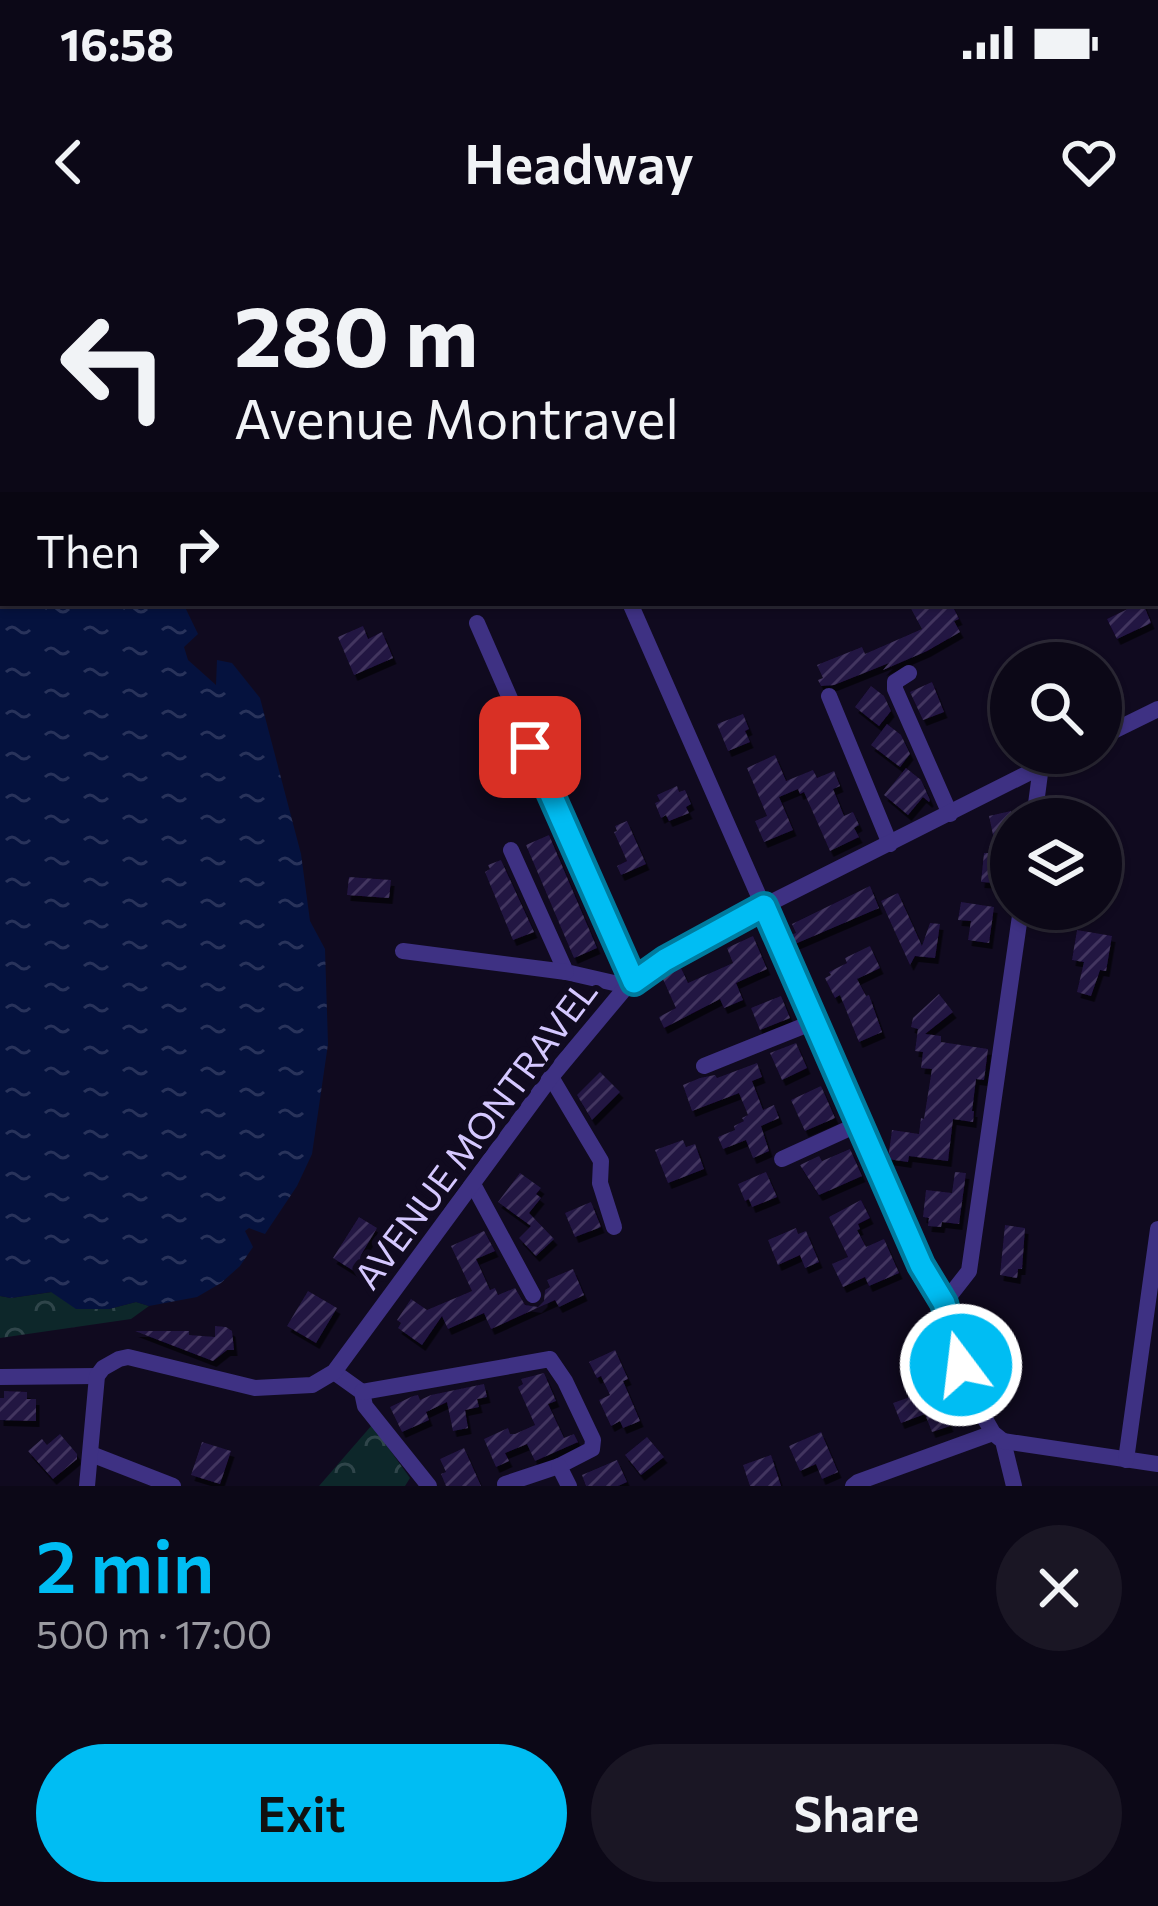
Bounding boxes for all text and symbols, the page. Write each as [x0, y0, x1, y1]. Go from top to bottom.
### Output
text: 16:58 [60, 15, 174, 70]
icon: back [36, 129, 102, 195]
text: Headway [464, 129, 694, 195]
icon: heart [1056, 129, 1122, 195]
text: 280 m [234, 282, 478, 384]
icon: left [36, 288, 192, 444]
text: Avenue Montravel [234, 384, 679, 450]
icon: right [164, 516, 230, 582]
text: Then [36, 522, 140, 577]
map controls [990, 642, 1122, 930]
button: search [990, 642, 1122, 774]
pin [479, 696, 581, 798]
icon: arrive [497, 714, 563, 780]
button: layers [990, 798, 1122, 930]
street label: AVENUE MONTRAVEL [343, 969, 605, 1297]
position arrow [898, 1302, 1024, 1428]
text: 2 min [36, 1520, 214, 1608]
button: close [996, 1525, 1122, 1651]
text: 500 m · 17:00 [36, 1609, 272, 1657]
button: Exit [36, 1744, 567, 1882]
button: Share [591, 1744, 1122, 1882]

